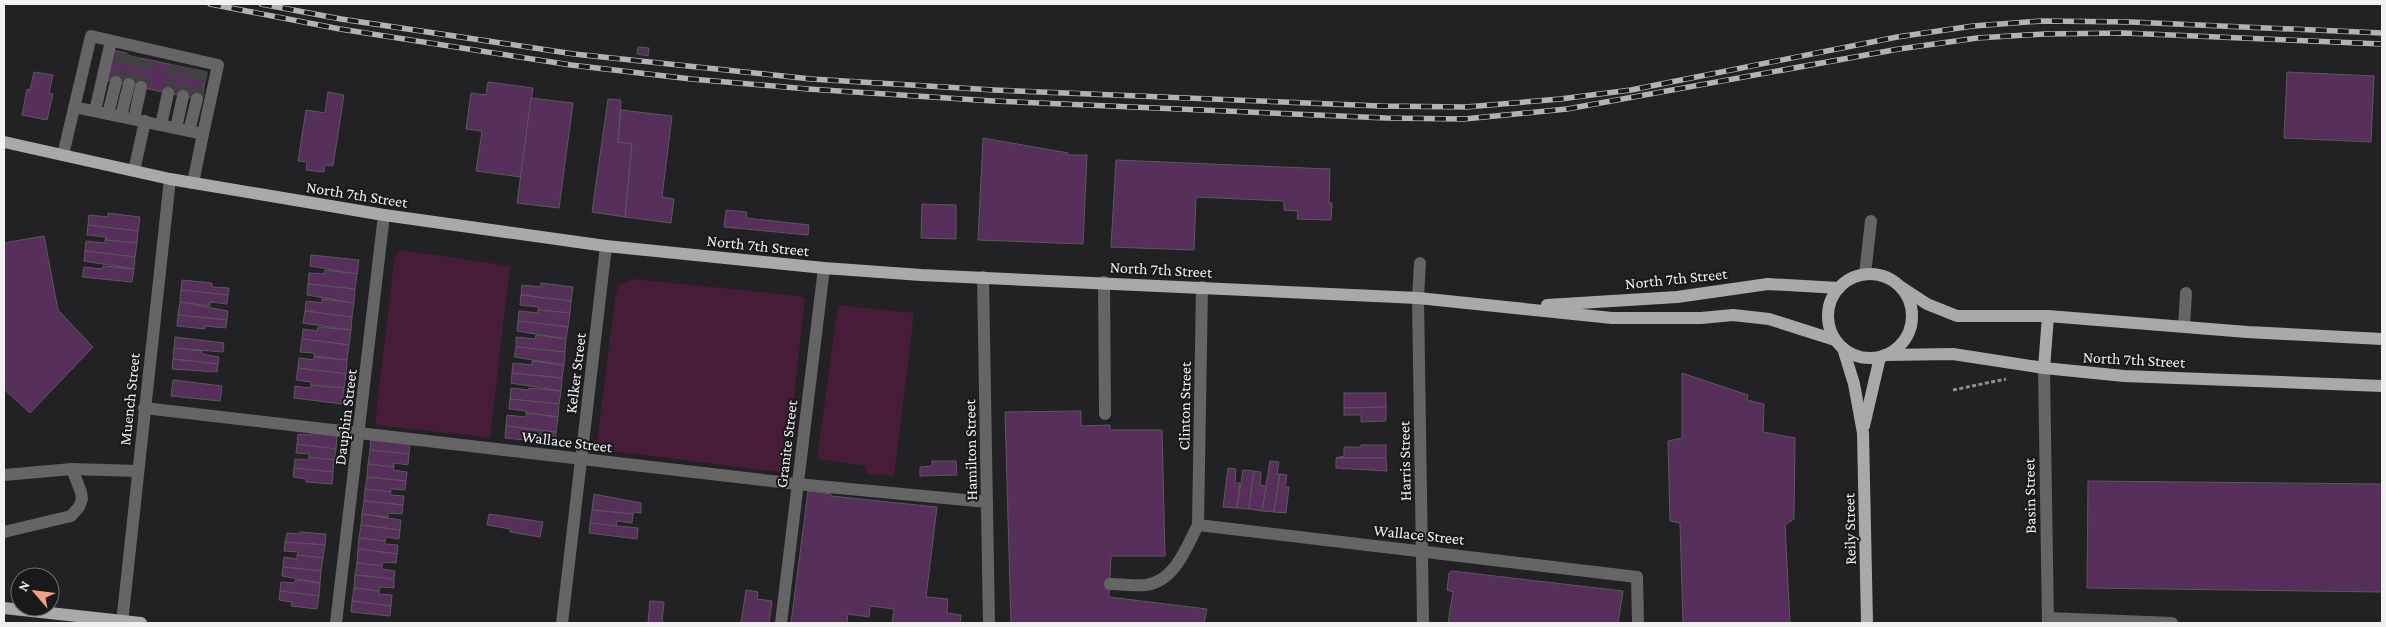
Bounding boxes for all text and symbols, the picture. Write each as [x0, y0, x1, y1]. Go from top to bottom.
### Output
street label: North 7th Street [305, 178, 410, 211]
street label: North 7th Street [706, 232, 811, 259]
street label: North 7th Street [1109, 258, 1213, 281]
street label: North 7th Street [1624, 265, 1729, 292]
street label: Kelker Street [562, 331, 589, 414]
street label: North 7th Street [2082, 348, 2186, 371]
street label: Muench Street [116, 351, 143, 446]
street label: Clinton Street [1175, 361, 1194, 450]
street label: Dauphin Street [331, 367, 361, 466]
street label: Granite Street [773, 398, 800, 489]
street label: Hamilton Street [961, 398, 980, 501]
street label: Harris Street [1395, 420, 1414, 501]
street label: Wallace Street [521, 427, 614, 456]
street label: Basin Street [2020, 457, 2039, 534]
street label: Reily Street [1840, 492, 1860, 565]
street label: Wallace Street [1373, 521, 1466, 548]
north arrow [10, 567, 60, 617]
text: N [14, 578, 33, 594]

